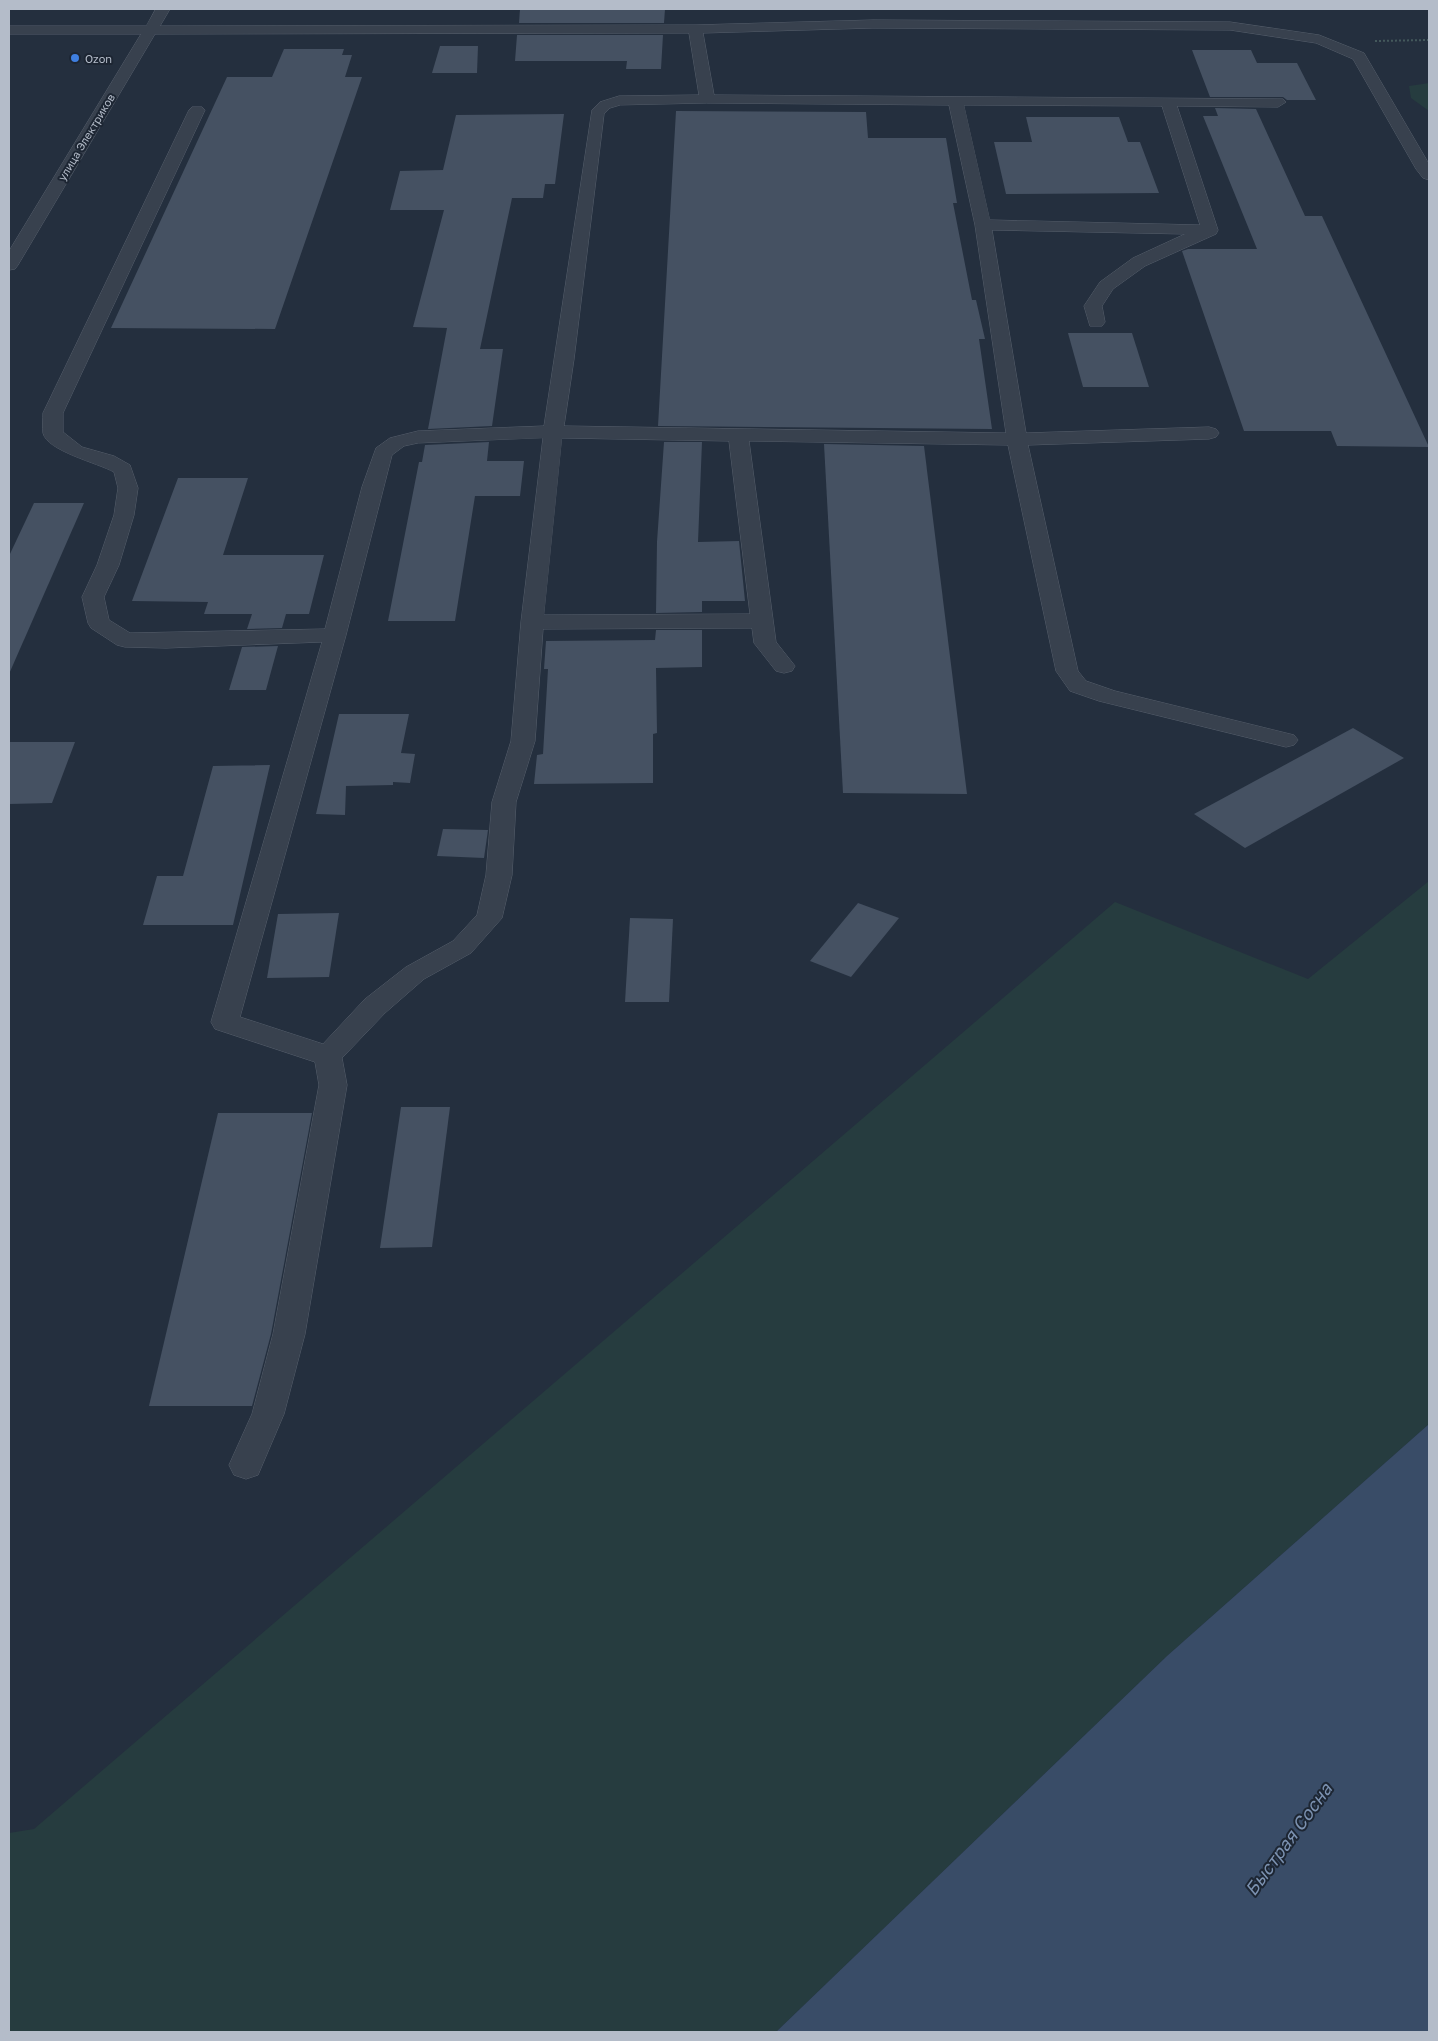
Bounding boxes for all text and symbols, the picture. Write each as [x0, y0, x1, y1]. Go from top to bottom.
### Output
marker: Ozon [69, 52, 81, 64]
place label: Ozon [85, 52, 112, 65]
street label: улица Электриков [55, 91, 117, 183]
water label: Быстрая Сосна [1240, 1778, 1337, 1900]

